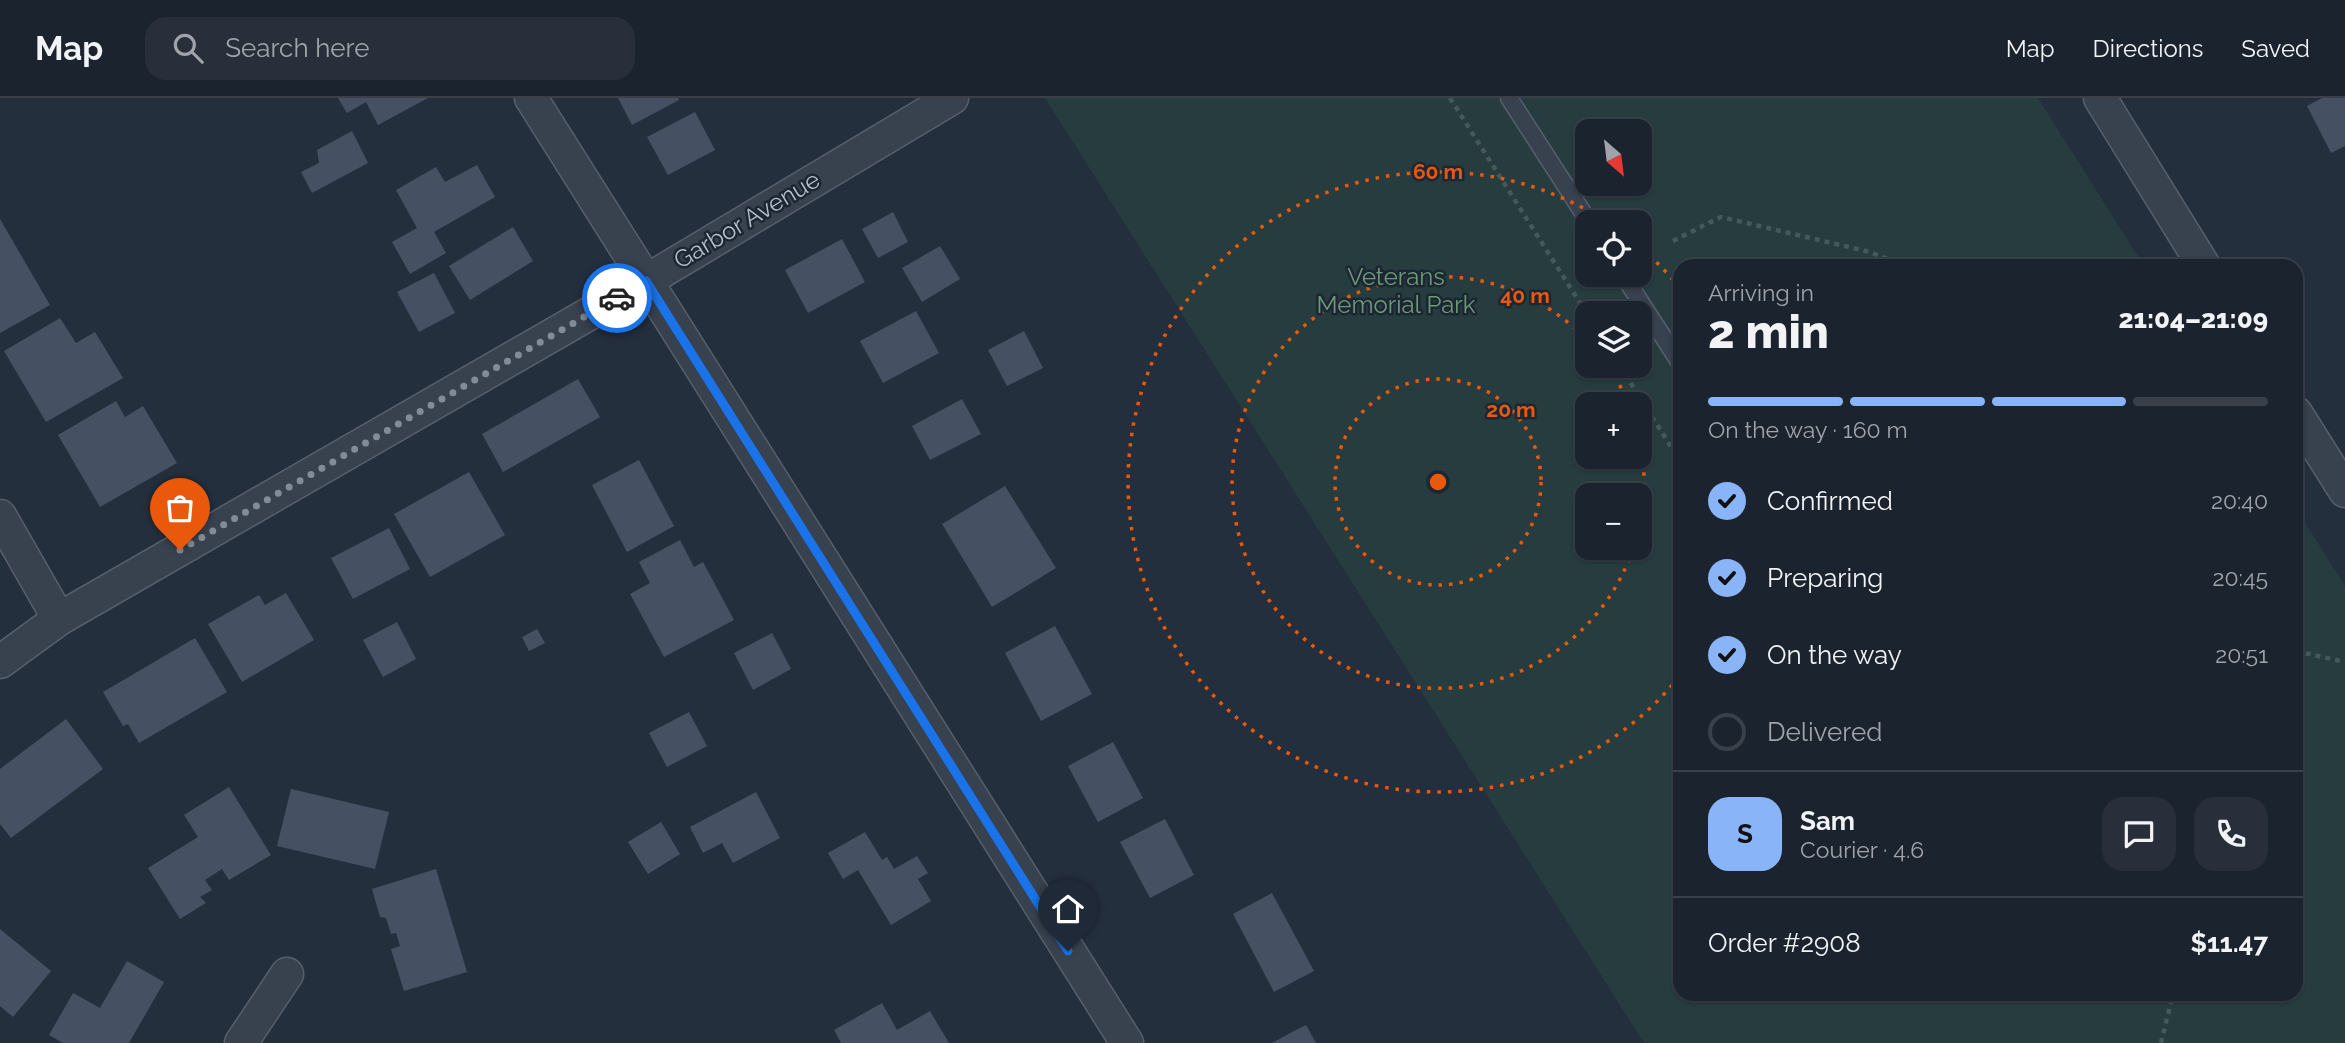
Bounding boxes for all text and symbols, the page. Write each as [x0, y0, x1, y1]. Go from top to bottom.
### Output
search box [145, 17, 635, 80]
text: Map [35, 29, 103, 68]
icon: search [169, 29, 207, 67]
text: Search here [225, 33, 370, 63]
text: Map [2006, 34, 2055, 63]
text: Directions [2093, 34, 2203, 63]
text: Saved [2241, 34, 2310, 63]
north arrow [1575, 119, 1652, 196]
map controls [1575, 119, 1652, 560]
text: 60 m [1413, 159, 1463, 184]
street label: Garbor Avenue [668, 165, 825, 275]
button: locate [1575, 210, 1652, 287]
park label: Veterans Memorial Park [1317, 262, 1476, 319]
courier [582, 263, 652, 333]
icon: car [598, 279, 636, 317]
text: Arriving in [1708, 279, 1814, 306]
text: 40 m [1500, 283, 1550, 308]
button: layers [1575, 301, 1652, 378]
text: 21:04–21:09 [2118, 304, 2268, 334]
text: 2 min [1708, 305, 1829, 359]
button: + [1575, 392, 1652, 469]
text: 20 m [1486, 397, 1536, 422]
text: On the way · 160 m [1708, 416, 1908, 443]
centre of rings [1426, 470, 1450, 494]
pin [150, 478, 210, 550]
icon: check [1708, 482, 1746, 520]
button: − [1575, 483, 1652, 560]
text: Confirmed [1767, 486, 1893, 516]
text: 20:40 [2211, 487, 2268, 514]
icon: bag [161, 489, 199, 527]
icon: check [1708, 559, 1746, 597]
text: Preparing [1767, 563, 1883, 593]
text: 20:45 [2213, 564, 2268, 591]
icon: check [1708, 636, 1746, 674]
text: On the way [1767, 640, 1902, 670]
text: 20:51 [2215, 641, 2268, 668]
text: Delivered [1767, 717, 1882, 747]
button: chat [2102, 797, 2176, 871]
button: phone [2194, 797, 2268, 871]
text: Sam [1800, 806, 1855, 836]
text: S [1737, 819, 1753, 849]
text: Courier · 4.6 [1800, 836, 1924, 863]
pin [1038, 879, 1098, 951]
icon: home [1049, 890, 1087, 928]
text: Order #2908 [1708, 928, 1861, 958]
text: $11.47 [2191, 928, 2268, 958]

